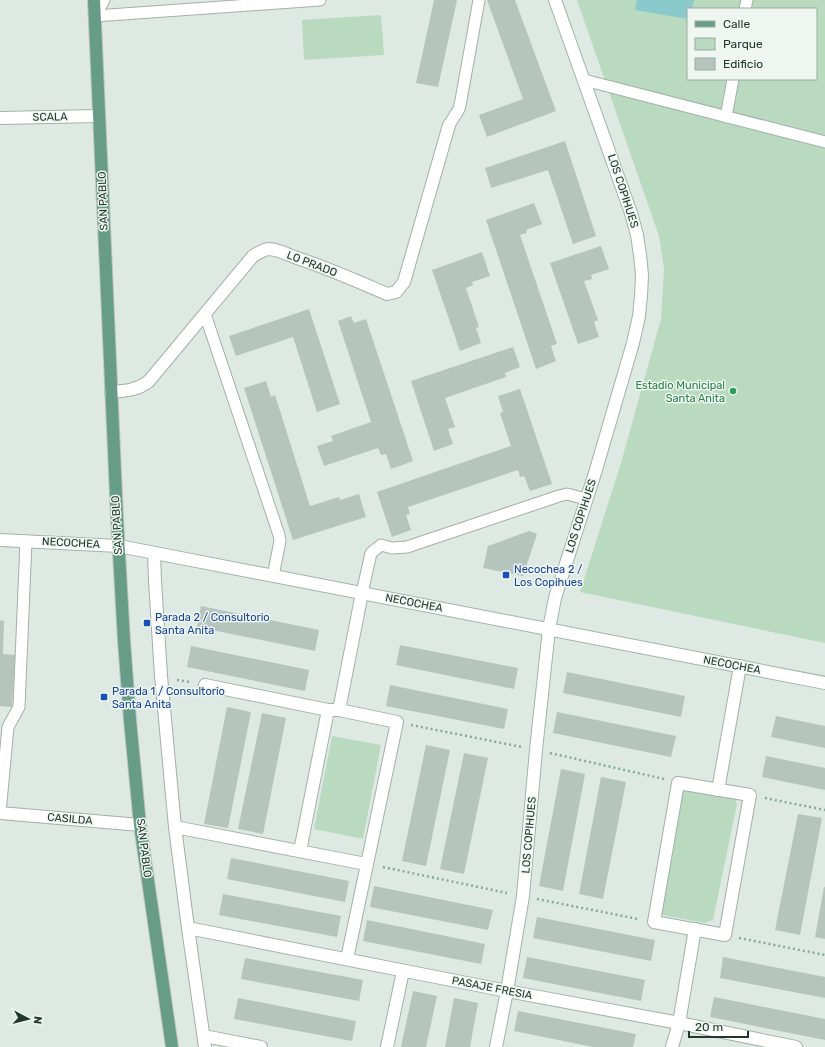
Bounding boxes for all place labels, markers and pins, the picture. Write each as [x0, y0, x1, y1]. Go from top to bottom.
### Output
place label: Estadio Municipal Santa Anita [635, 379, 725, 405]
marker: Estadio Municipal Santa Anita [728, 386, 738, 396]
place label: Necochea 2 / Los Copihues [514, 563, 583, 589]
marker: Necochea 2 / Los Copihues [501, 570, 511, 580]
place label: Parada 2 / Consultorio Santa Anita [155, 611, 270, 637]
marker: Parada 2 / Consultorio Santa Anita [142, 618, 152, 628]
place label: Parada 1 / Consultorio Santa Anita [112, 685, 225, 711]
marker: Parada 1 / Consultorio Santa Anita [99, 692, 109, 702]

